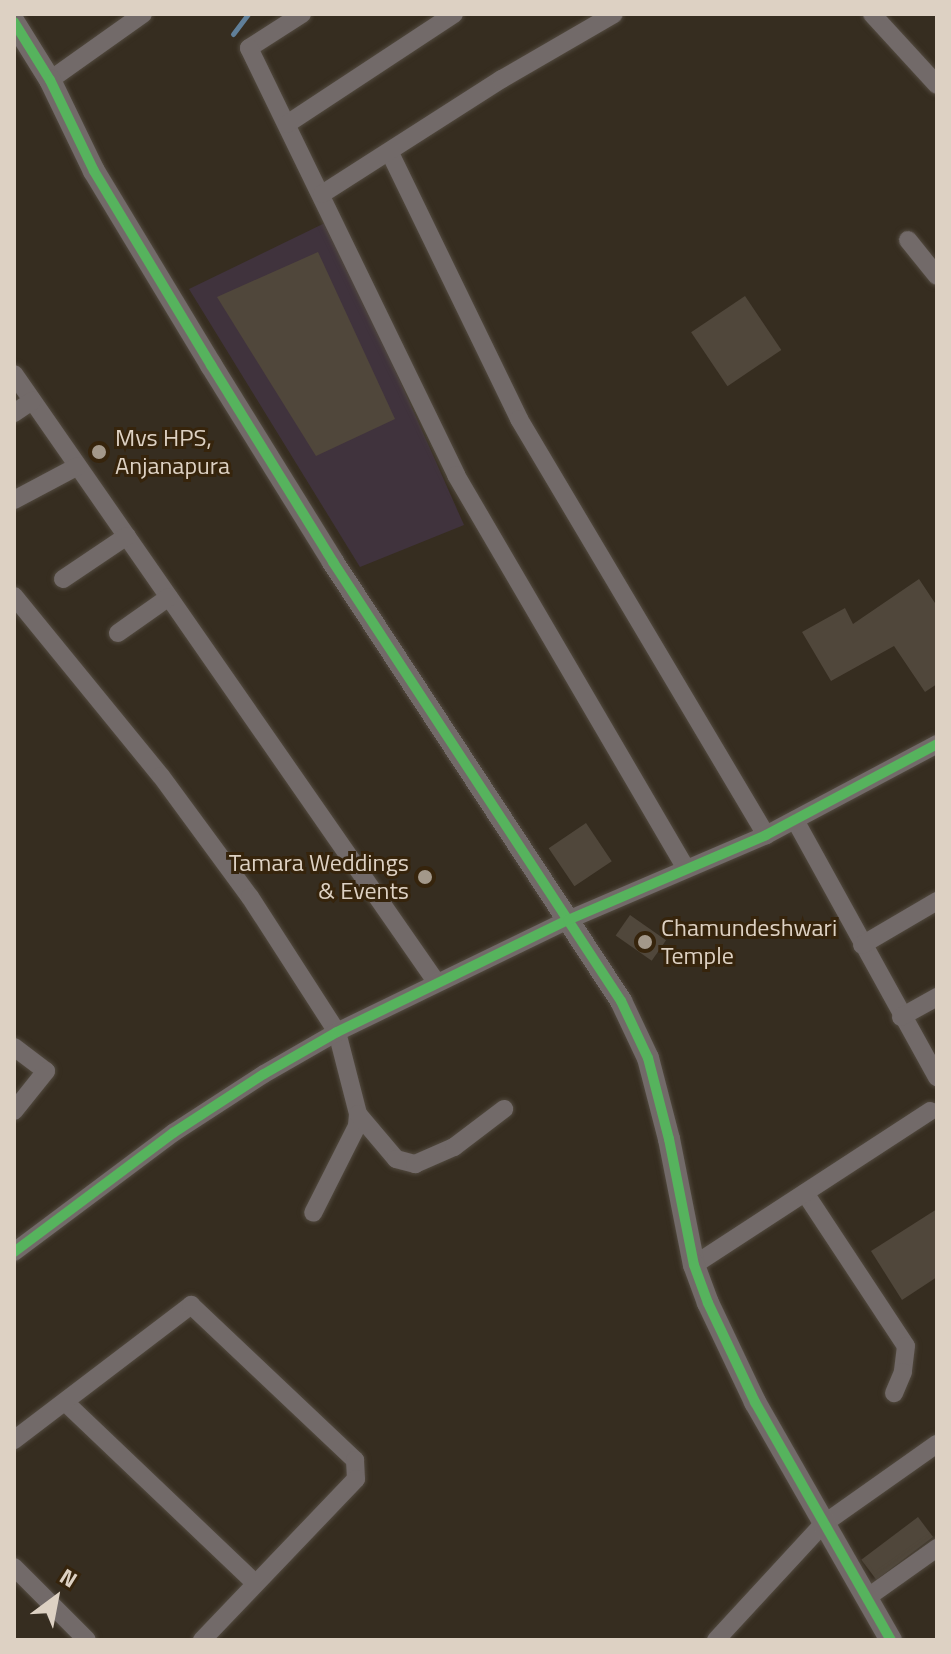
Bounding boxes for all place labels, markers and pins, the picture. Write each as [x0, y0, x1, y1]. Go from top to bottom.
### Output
place label: Mvs HPS, Anjanapura [115, 424, 230, 480]
marker: Mvs HPS, Anjanapura [90, 443, 108, 461]
place label: Tamara Weddings & Events [229, 849, 409, 905]
marker: Tamara Weddings & Events [416, 868, 434, 886]
place label: Chamundeshwari Temple [661, 914, 837, 970]
marker: Chamundeshwari Temple [636, 933, 654, 951]

